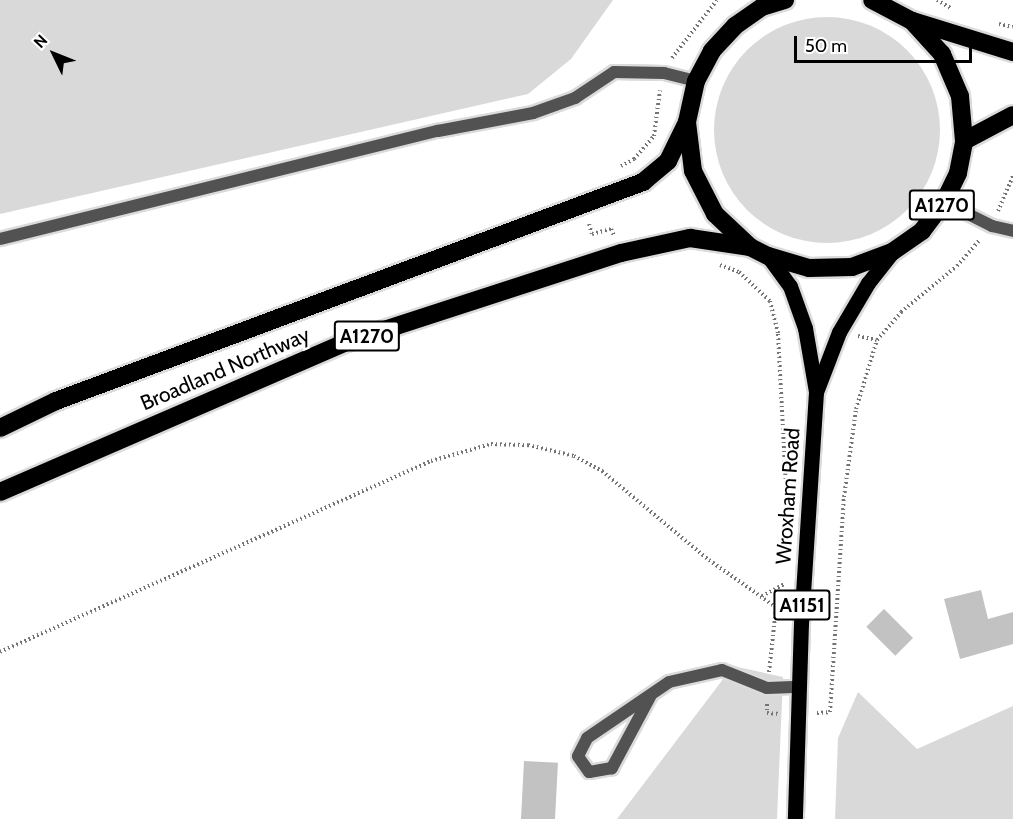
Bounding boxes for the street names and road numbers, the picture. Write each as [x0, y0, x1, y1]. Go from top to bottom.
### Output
road number: A1270 [908, 188, 976, 222]
road number: A1270 [332, 319, 401, 353]
street label: Broadland Northway [137, 322, 313, 416]
street label: Wroxham Road [771, 427, 805, 565]
road number: A1151 [772, 588, 832, 622]

